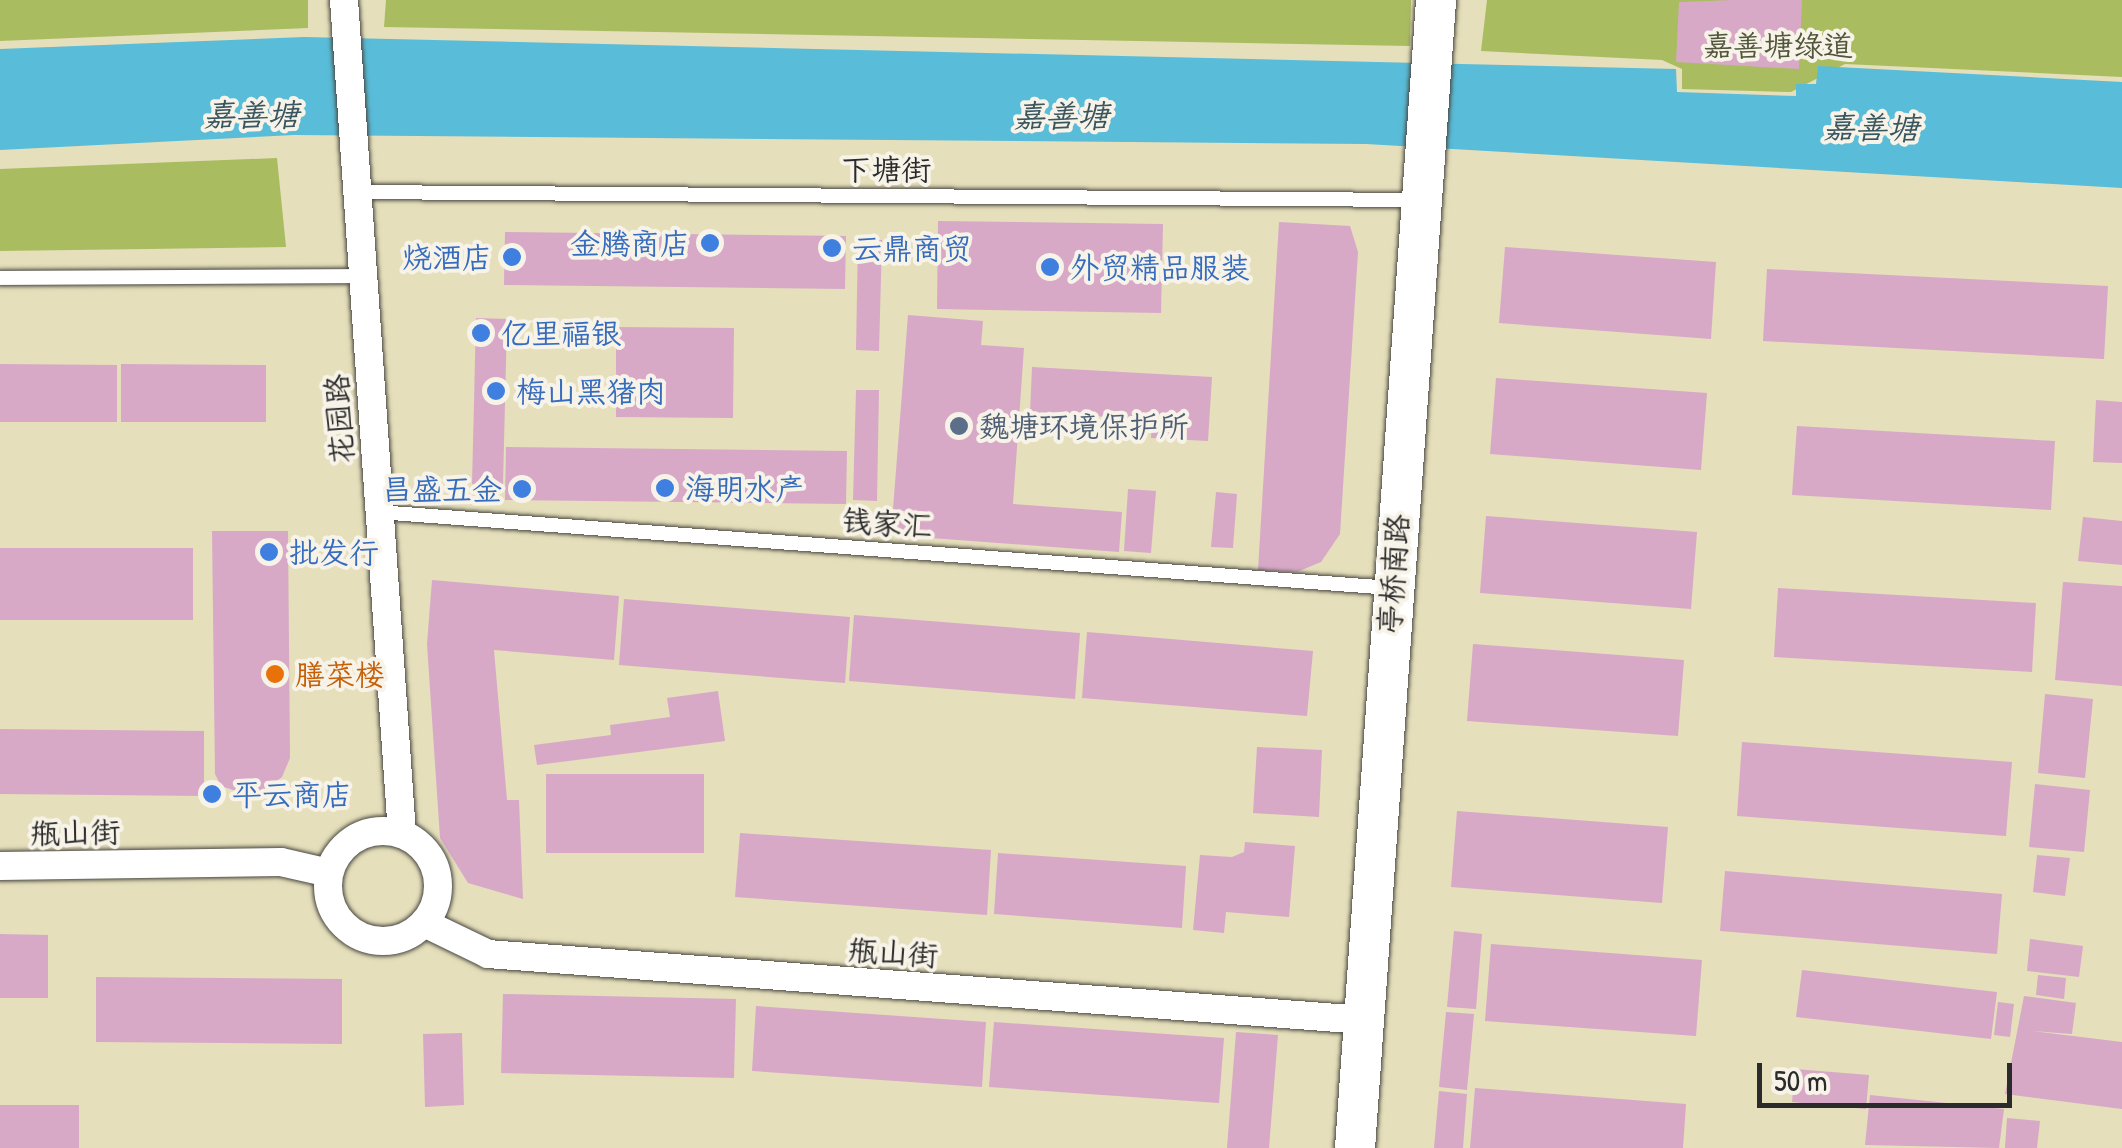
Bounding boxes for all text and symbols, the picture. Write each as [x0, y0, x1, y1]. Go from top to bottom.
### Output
park label: 嘉善塘绿道 [1703, 27, 1853, 63]
water label: 嘉善塘 [203, 96, 299, 134]
water label: 嘉善塘 [1013, 97, 1109, 135]
water label: 嘉善塘 [1823, 108, 1919, 148]
street label: 下塘街 [841, 151, 931, 187]
place label: 金腾商店 [570, 225, 690, 261]
place label: 云鼎商贸 [852, 230, 972, 266]
marker: 金腾商店 [699, 232, 721, 254]
marker: 云鼎商贸 [821, 237, 843, 259]
place label: 烧酒店 [402, 239, 492, 275]
marker: 烧酒店 [501, 246, 523, 268]
place label: 外贸精品服装 [1070, 249, 1250, 285]
marker: 外贸精品服装 [1039, 256, 1061, 278]
place label: 亿里福银 [501, 315, 621, 351]
marker: 亿里福银 [470, 322, 492, 344]
street label: 花园路 [318, 373, 360, 465]
place label: 梅山黑猪肉 [516, 373, 666, 409]
marker: 梅山黑猪肉 [485, 380, 507, 402]
place label: 魏塘环境保护所 [979, 408, 1189, 444]
marker: 魏塘环境保护所 [948, 415, 970, 437]
place label: 海明水产 [685, 470, 805, 506]
place label: 昌盛五金 [382, 471, 502, 507]
marker: 海明水产 [654, 477, 676, 499]
marker: 昌盛五金 [511, 478, 533, 500]
street label: 钱家汇 [841, 502, 933, 544]
street label: 亭桥南路 [1371, 513, 1415, 635]
place label: 批发行 [289, 534, 379, 570]
marker: 批发行 [258, 541, 280, 563]
place label: 膳菜楼 [295, 656, 385, 692]
marker: 膳菜楼 [264, 663, 286, 685]
place label: 平云商店 [232, 776, 352, 812]
marker: 平云商店 [201, 783, 223, 805]
street label: 甁山街 [30, 813, 120, 851]
street label: 甁山街 [847, 931, 939, 973]
scale bar [1762, 1043, 2017, 1105]
text: 50 m [1774, 1060, 1827, 1100]

